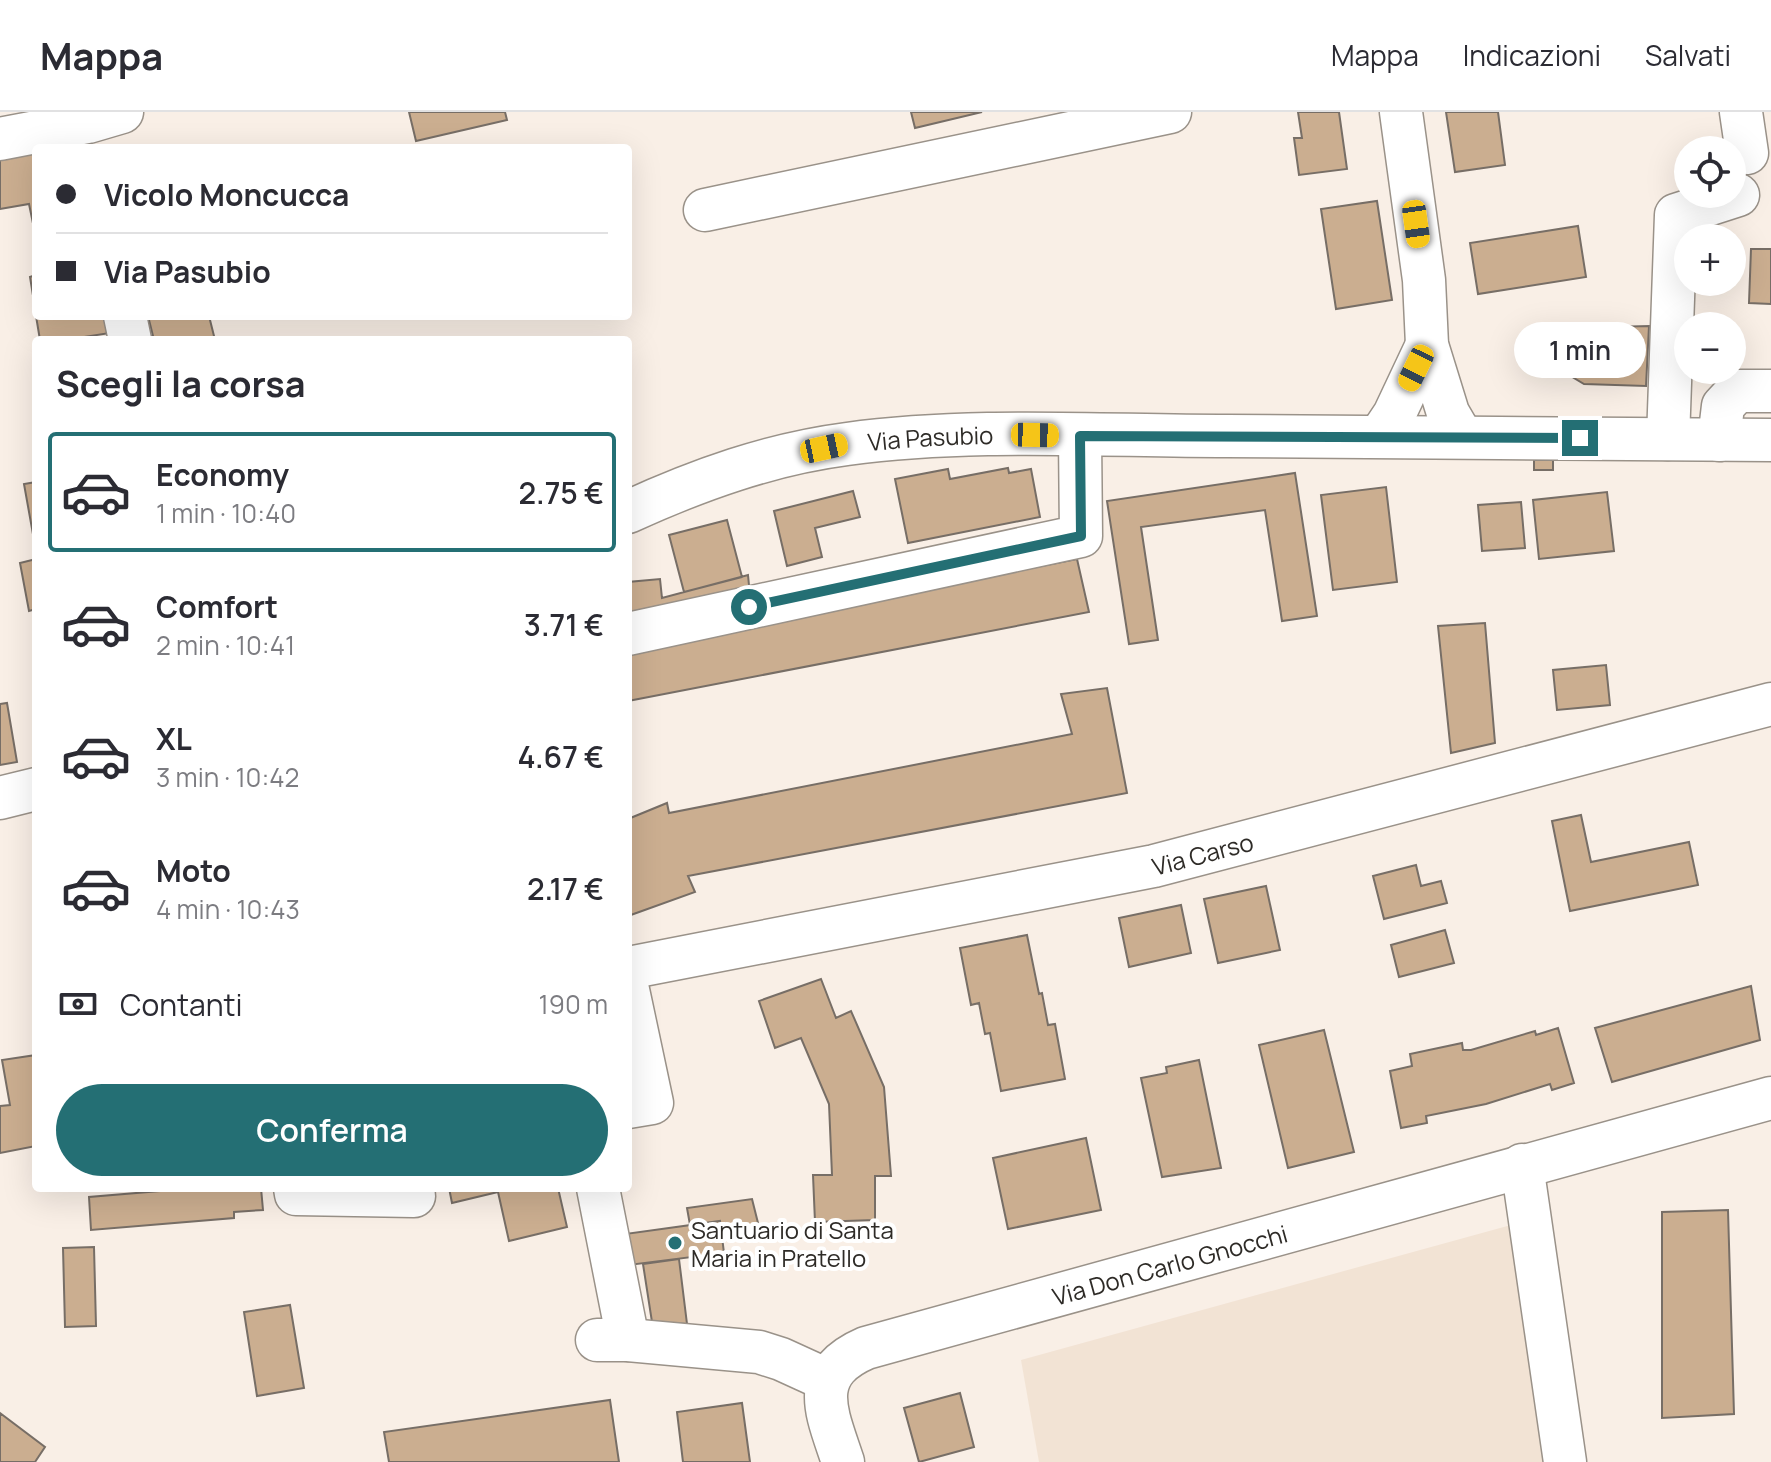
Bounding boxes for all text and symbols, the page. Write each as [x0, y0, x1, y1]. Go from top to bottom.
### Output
text: Mappa [40, 29, 163, 81]
text: Mappa [1331, 36, 1419, 74]
text: Indicazioni [1463, 36, 1601, 74]
text: Salvati [1645, 36, 1731, 74]
map controls [1674, 136, 1746, 384]
button: locate [1674, 136, 1746, 208]
text: Vicolo Moncucca [104, 174, 349, 215]
car [1401, 199, 1431, 249]
button: + [1674, 224, 1746, 296]
text: Via Pasubio [104, 251, 271, 292]
button: − [1674, 312, 1746, 384]
callout: 1 min [1514, 322, 1646, 378]
text: 1 min [1549, 332, 1611, 368]
car [1395, 341, 1437, 395]
text: Scegli la corsa [56, 359, 305, 408]
street label: Via Pasubio [866, 417, 994, 458]
route end [1562, 420, 1598, 456]
car [1011, 423, 1059, 447]
car [798, 431, 850, 465]
text: Economy [156, 454, 289, 495]
icon: car [60, 456, 132, 528]
text: 2.75 € [518, 472, 604, 513]
text: 1 min · 10:40 [156, 495, 296, 531]
text: Comfort [156, 586, 278, 627]
icon: car [60, 588, 132, 660]
route start [731, 589, 767, 625]
text: 3.71 € [524, 604, 604, 645]
text: 2 min · 10:41 [156, 627, 295, 663]
text: XL [156, 718, 192, 759]
icon: car [60, 720, 132, 792]
text: 4.67 € [517, 736, 604, 777]
text: 3 min · 10:42 [156, 759, 299, 795]
street label: Via Carso [1148, 824, 1257, 882]
text: Moto [156, 850, 231, 891]
icon: car [60, 852, 132, 924]
text: 2.17 € [527, 868, 604, 909]
text: 4 min · 10:43 [156, 891, 300, 927]
icon: cash [56, 982, 100, 1026]
text: Contanti [120, 984, 243, 1025]
text: 190 m [539, 986, 608, 1022]
button: Conferma [56, 1084, 608, 1176]
place label: Santuario di Santa Maria in Pratello [691, 1213, 894, 1274]
street label: Via Don Carlo Gnocchi [1048, 1216, 1291, 1312]
marker: Santuario di Santa Maria in Pratello [666, 1234, 684, 1252]

